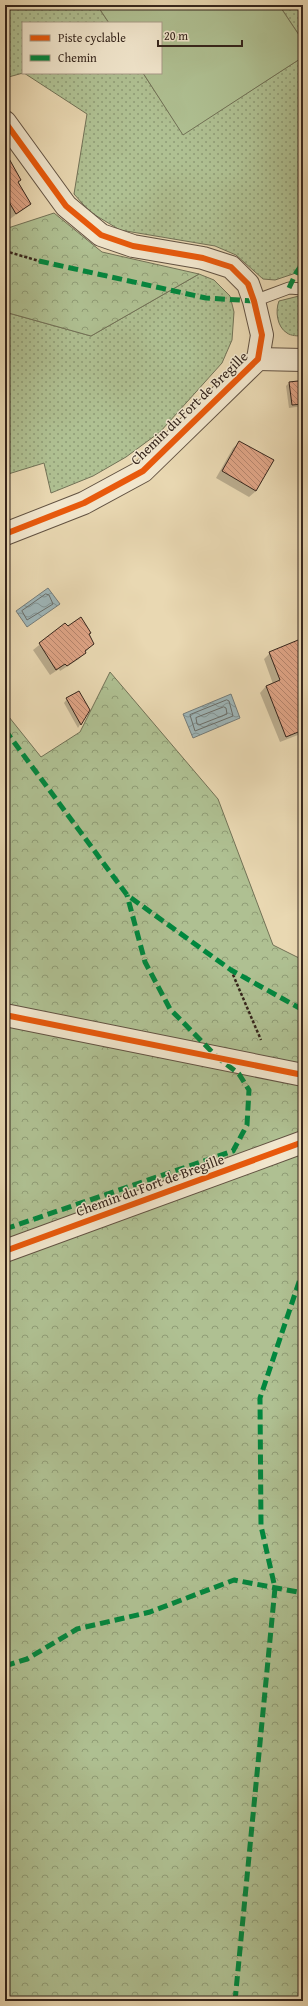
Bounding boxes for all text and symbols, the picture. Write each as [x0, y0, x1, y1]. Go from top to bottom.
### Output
legend [22, 22, 162, 74]
scale bar [158, 22, 242, 48]
text: 20 m [164, 27, 188, 44]
text: Piste cyclable [58, 29, 126, 46]
text: Chemin [58, 49, 97, 66]
street label: Chemin du Fort de Bregille [126, 346, 252, 469]
street label: Chemin du Fort de Bregille [73, 1149, 227, 1221]

